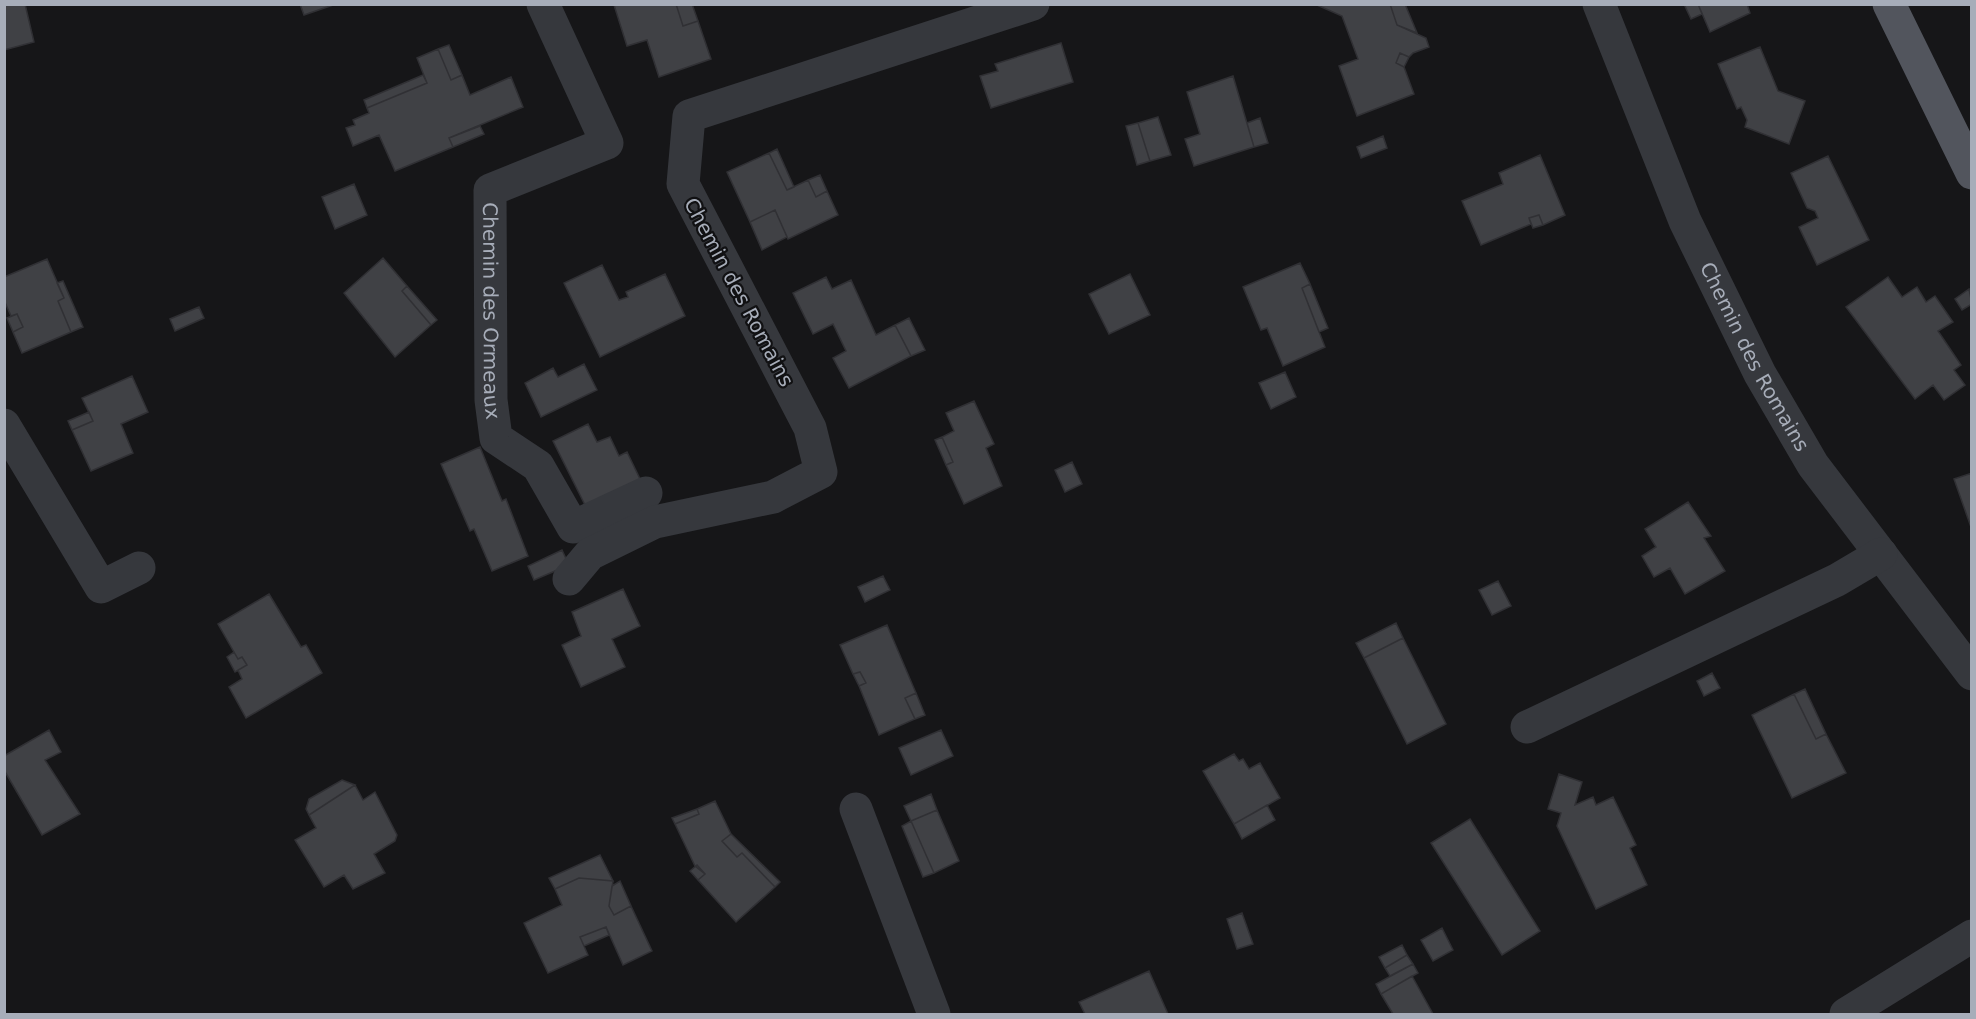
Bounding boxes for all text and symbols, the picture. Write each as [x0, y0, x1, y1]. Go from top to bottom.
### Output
street label: Chemin des Romains [679, 193, 799, 391]
street label: Chemin des Ormeaux [478, 202, 505, 421]
street label: Chemin des Romains [1695, 258, 1814, 456]

